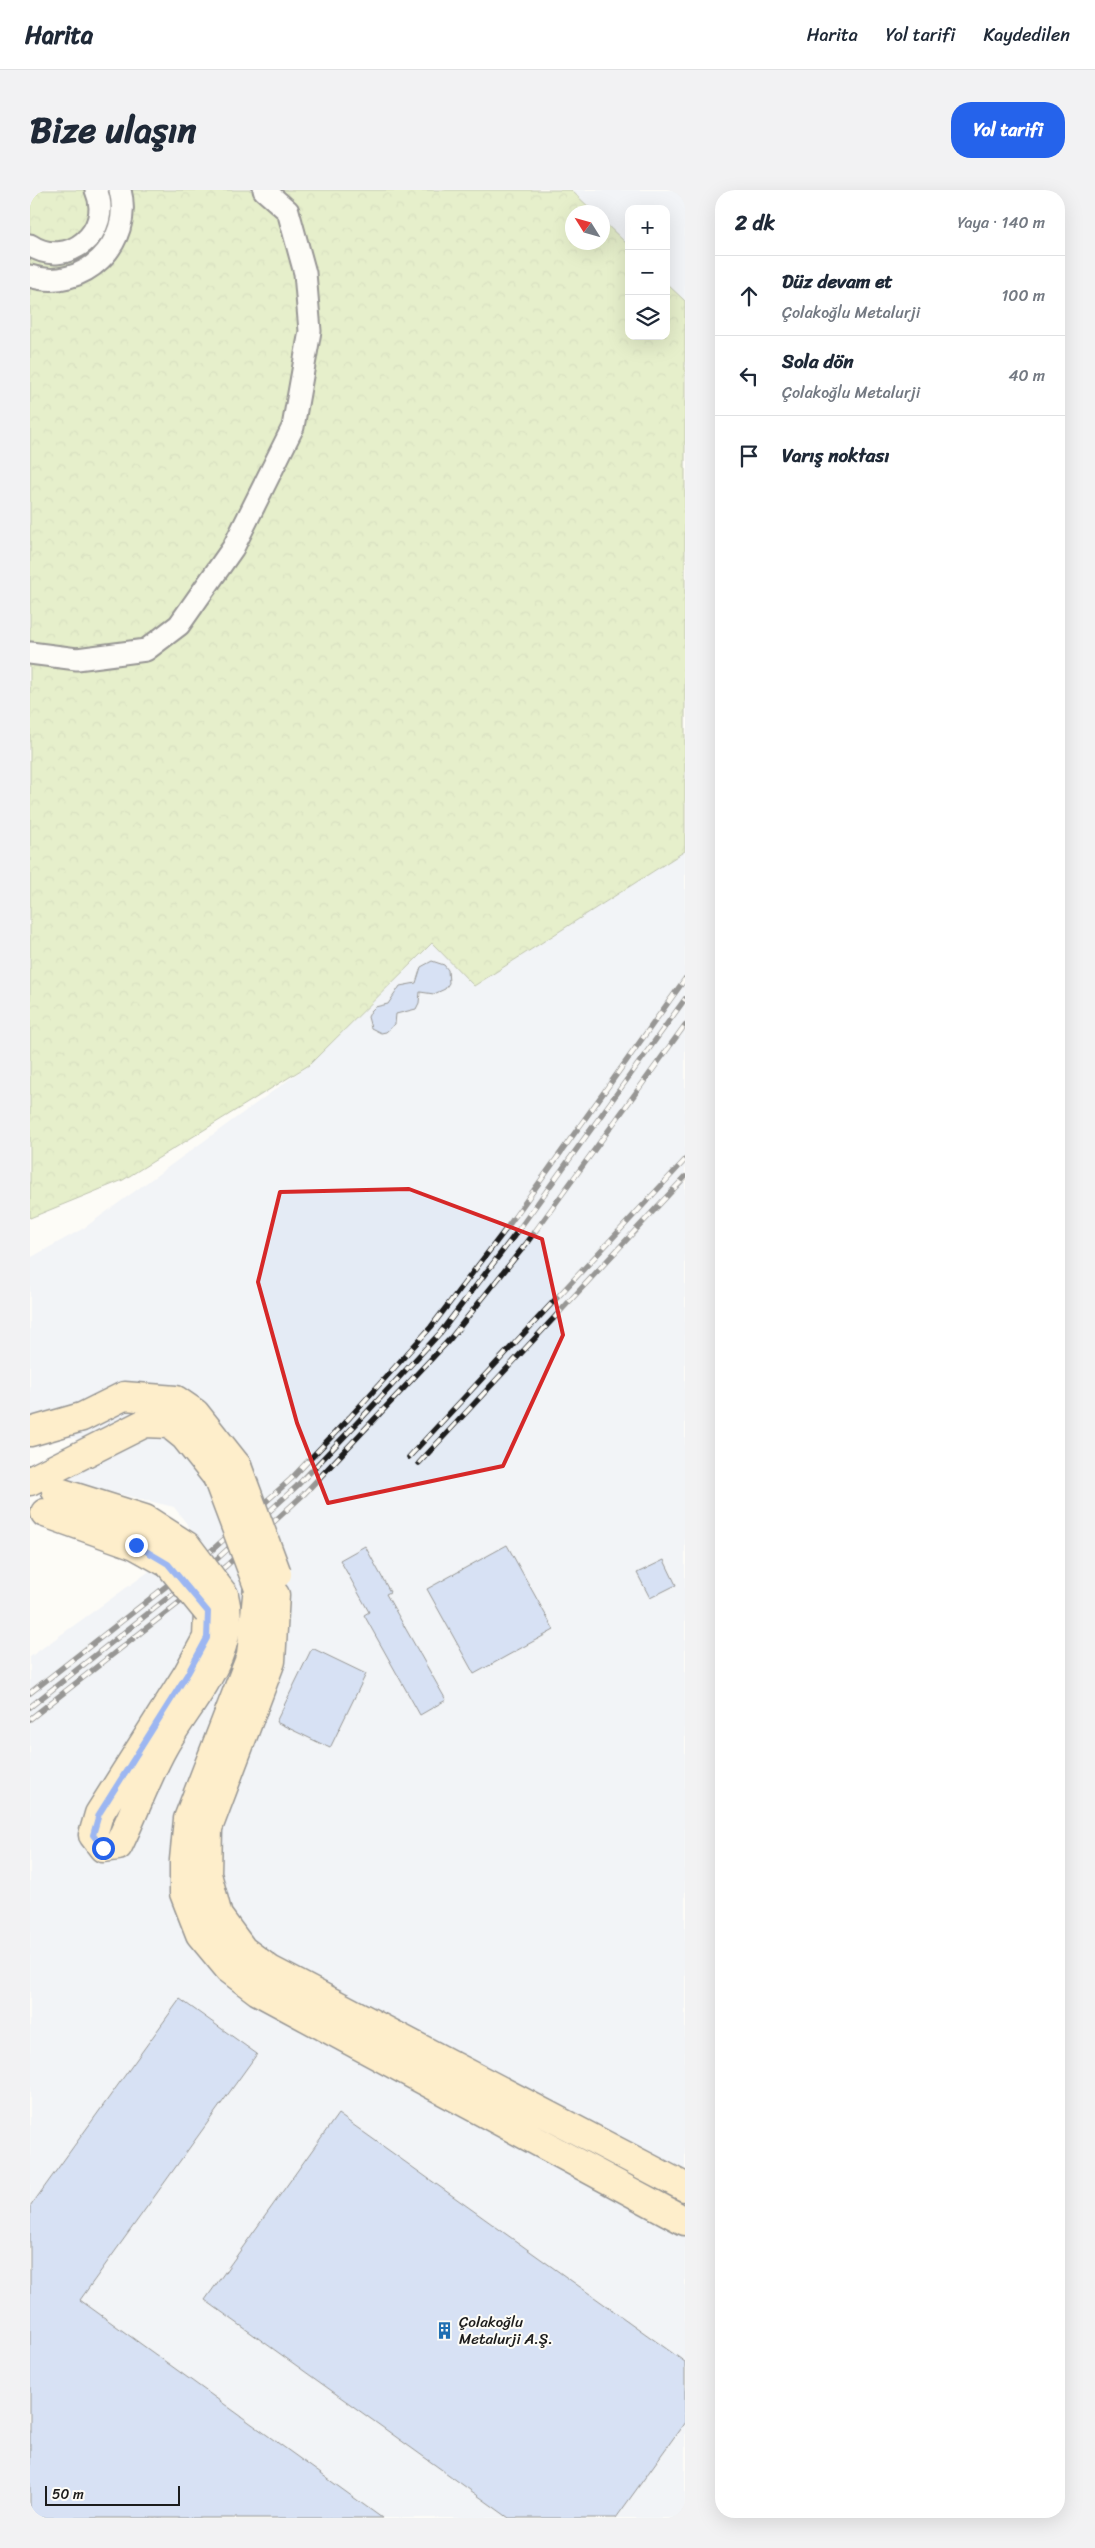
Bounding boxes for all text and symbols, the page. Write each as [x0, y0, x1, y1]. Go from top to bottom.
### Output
text: Harita [25, 14, 93, 56]
text: Harita [807, 19, 858, 51]
text: Yol tarifi [886, 19, 955, 51]
text: Kaydedilen [983, 19, 1070, 51]
text: Bize ulaşın [30, 99, 196, 161]
button: Yol tarifi [951, 102, 1065, 158]
text: 2 dk [735, 204, 775, 242]
north arrow [565, 205, 610, 250]
map controls [625, 205, 670, 340]
button: + [625, 205, 670, 250]
text: Yaya · 140 m [957, 208, 1045, 237]
button: − [625, 250, 670, 295]
text: Düz devam et [782, 265, 893, 298]
text: 100 m [1001, 281, 1045, 310]
icon: ahead [735, 282, 763, 310]
button: layers [625, 295, 670, 340]
text: Çolakoğlu Metalurji [782, 298, 920, 327]
text: Sola dön [782, 345, 853, 378]
text: 40 m [1008, 361, 1045, 390]
icon: left [735, 362, 763, 390]
text: Çolakoğlu Metalurji [782, 378, 920, 407]
text: Varış noktası [782, 439, 889, 472]
icon: arrive [735, 442, 763, 470]
route end [125, 1534, 148, 1557]
route start [92, 1837, 115, 1860]
place label: Çolakoğlu Metalurji A.Ş. [459, 2309, 553, 2352]
building icon: Çolakoğlu Metalurji A.Ş. [435, 2321, 455, 2341]
text: 50 m [52, 2482, 84, 2507]
scale bar [45, 2483, 180, 2506]

